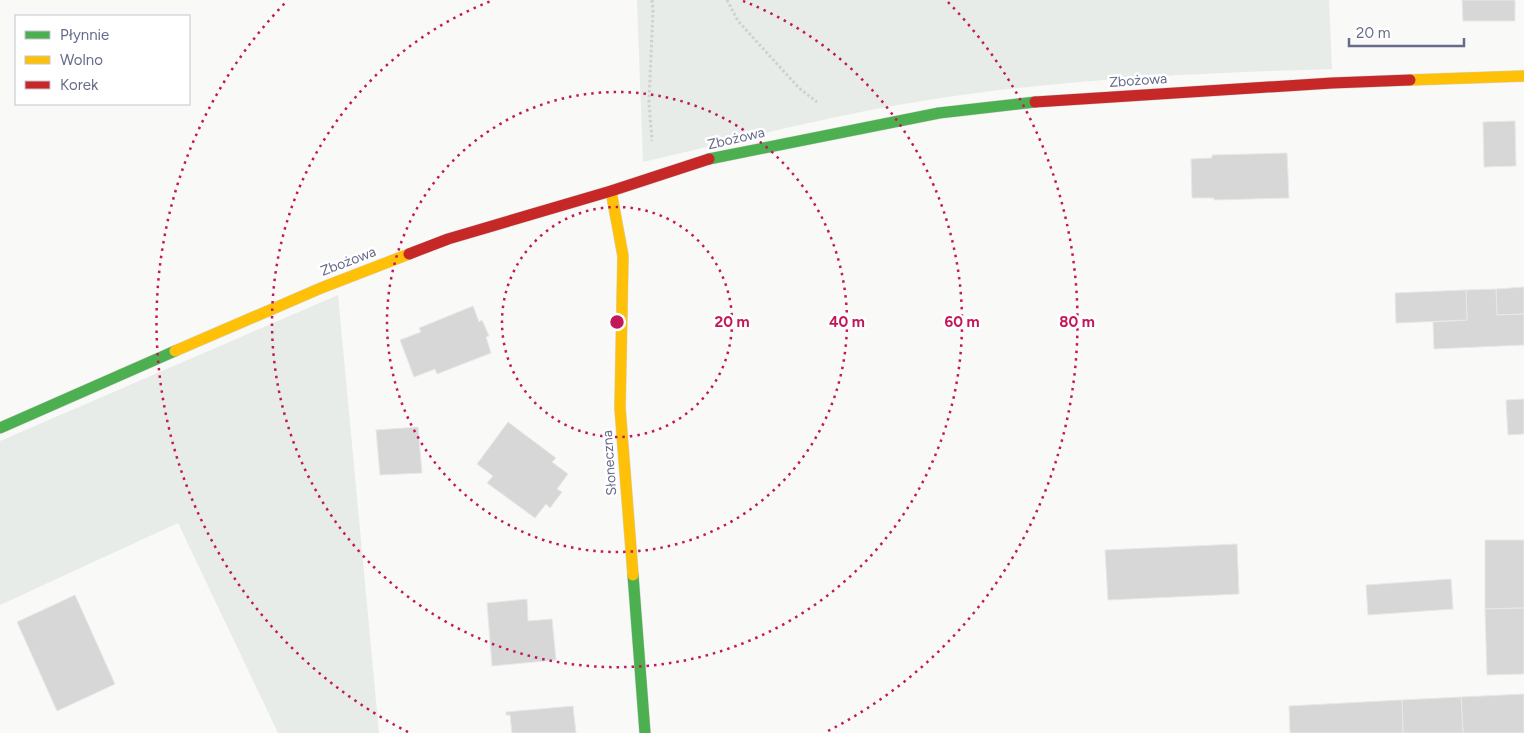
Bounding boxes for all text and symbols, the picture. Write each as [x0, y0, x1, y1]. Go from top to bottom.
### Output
legend [15, 15, 190, 105]
scale bar [1349, 15, 1464, 47]
text: 20 m [1356, 24, 1390, 42]
text: Płynnie [60, 26, 109, 44]
text: Wolno [60, 51, 103, 69]
street label: Zbożowa [1108, 70, 1168, 91]
text: Korek [60, 76, 99, 94]
street label: Zbożowa [706, 124, 766, 153]
street label: Zbożowa [318, 243, 378, 280]
centre of rings [608, 313, 626, 331]
text: 20 m [714, 313, 750, 331]
text: 40 m [829, 313, 865, 331]
text: 60 m [944, 313, 980, 331]
text: 80 m [1059, 313, 1095, 331]
street label: Słoneczna [599, 430, 620, 496]

